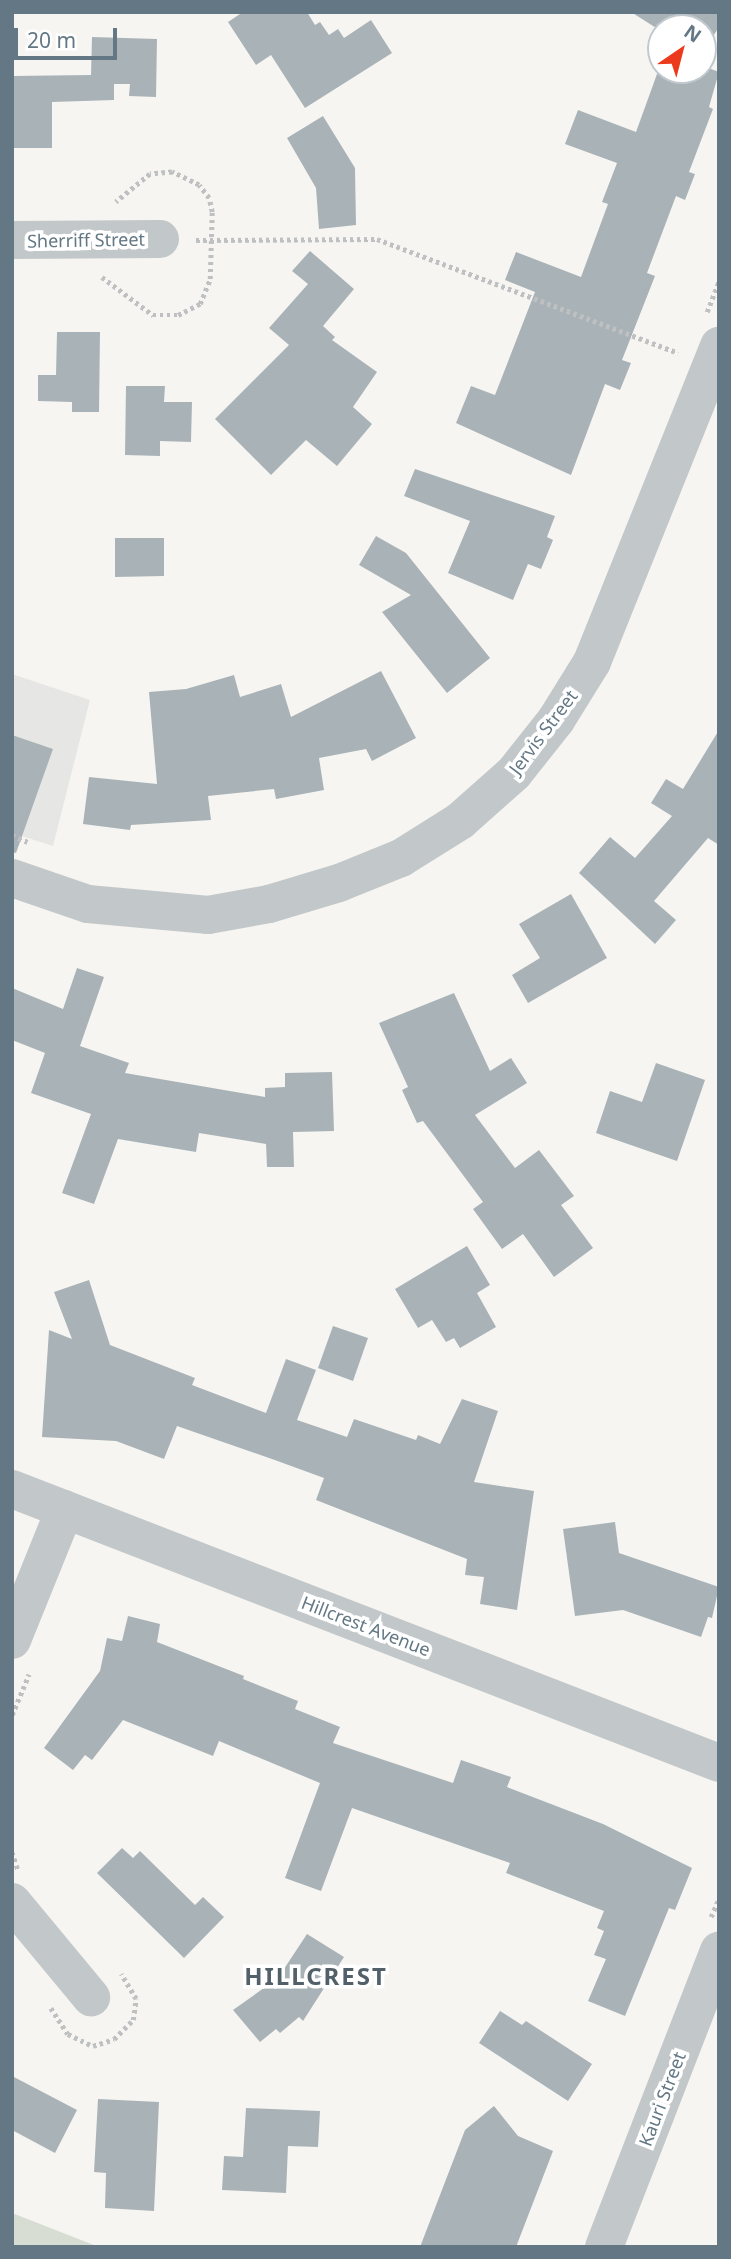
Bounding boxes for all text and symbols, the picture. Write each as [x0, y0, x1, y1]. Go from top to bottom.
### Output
scale bar [18, 14, 121, 58]
north arrow [647, 14, 717, 84]
text: N [679, 18, 707, 49]
text: 20 m [27, 26, 76, 54]
street label: Sherriff Street [27, 228, 145, 252]
street label: Jervis Street [504, 686, 582, 778]
street label: Hillcrest Avenue [299, 1592, 433, 1660]
district label: HILLCREST [245, 1962, 387, 1990]
street label: Kauri Street [634, 2049, 690, 2149]

